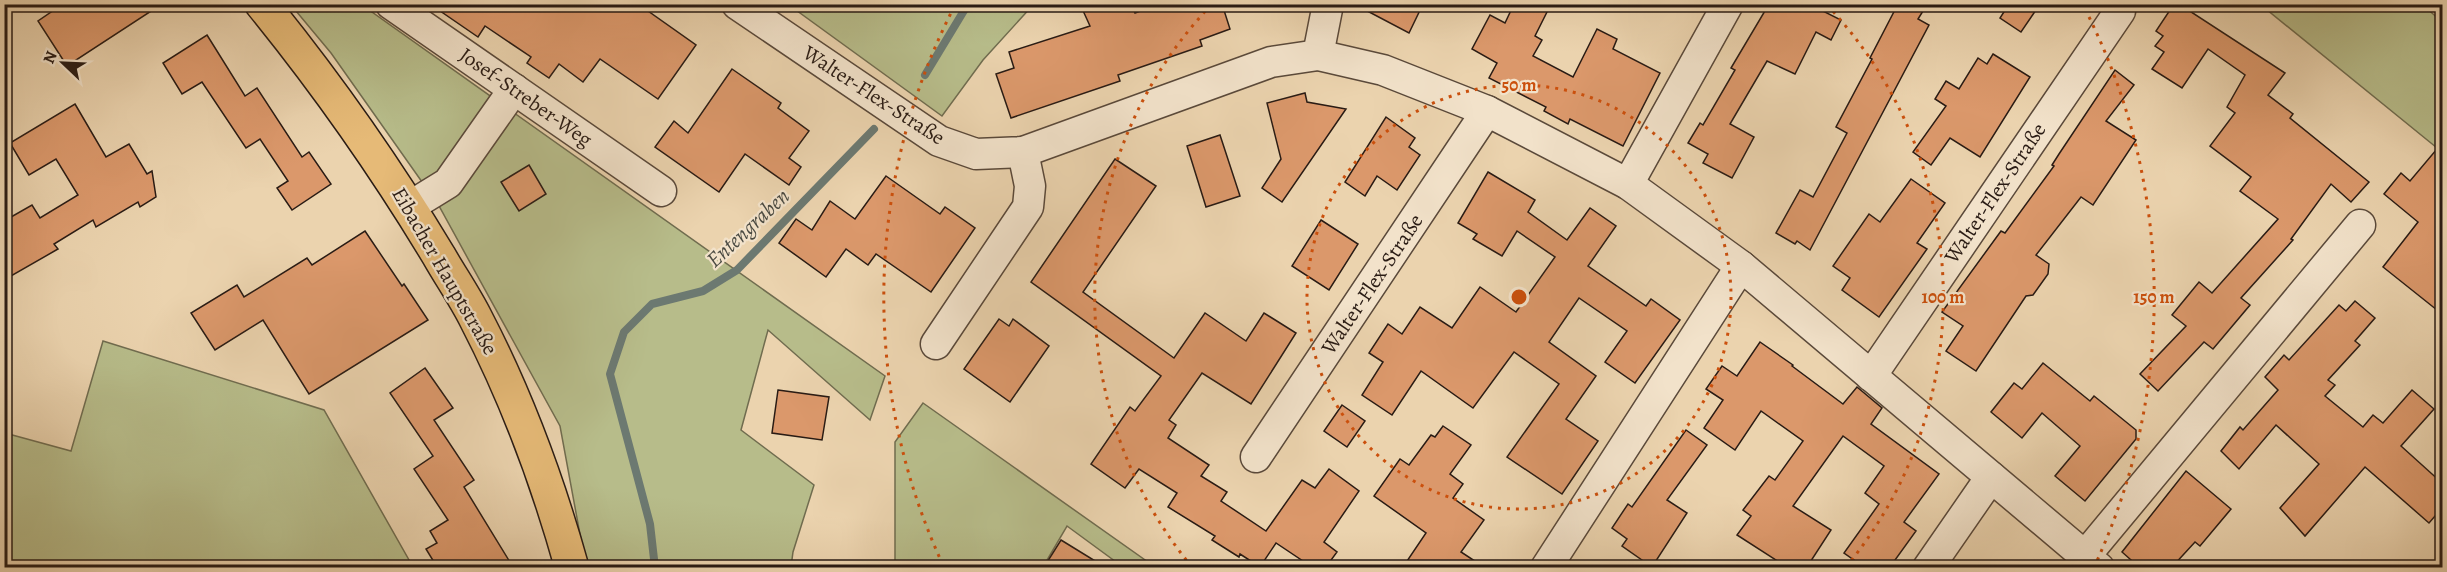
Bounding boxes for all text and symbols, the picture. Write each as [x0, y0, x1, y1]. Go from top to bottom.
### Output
north arrow [33, 33, 93, 93]
street label: Walter-Flex-Straße [797, 38, 950, 151]
street label: Josef-Streber-Weg [454, 41, 598, 154]
text: N [38, 48, 63, 67]
text: 50 m [1502, 73, 1536, 97]
street label: Walter-Flex-Straße [1937, 117, 2052, 270]
street label: Eibacher Hauptstraße [386, 182, 504, 360]
water label: Entengraben [700, 182, 796, 274]
street label: Walter-Flex-Straße [1314, 208, 1429, 361]
text: 100 m [1922, 285, 1964, 309]
text: 150 m [2133, 285, 2175, 309]
centre of rings [1509, 287, 1529, 307]

